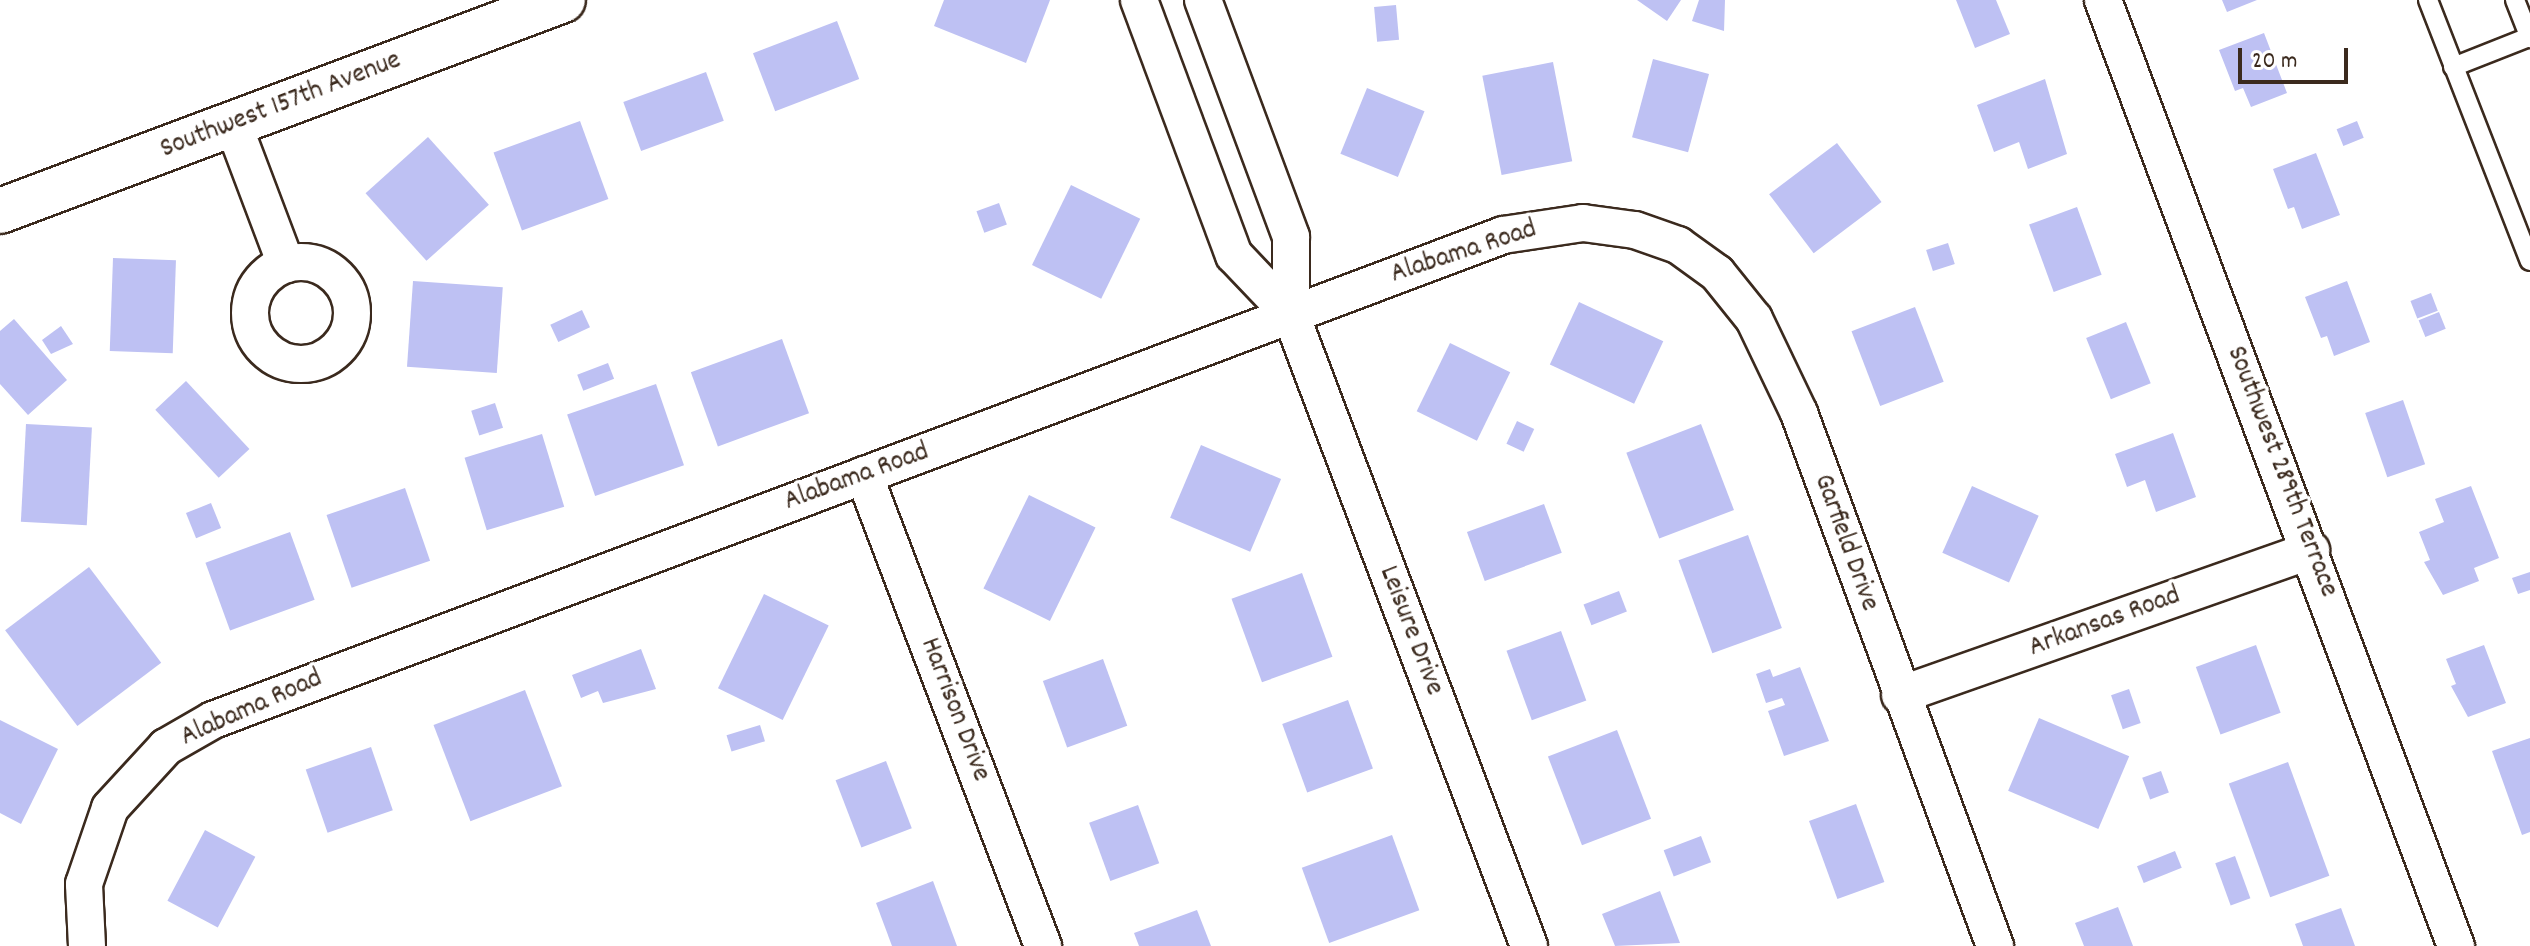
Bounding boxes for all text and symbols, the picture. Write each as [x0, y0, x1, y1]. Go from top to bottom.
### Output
scale bar [2242, 32, 2352, 82]
street label: Southwest 157th Avenue [156, 45, 406, 167]
text: 20 m [2252, 45, 2298, 79]
street label: Alabama Road [1387, 214, 1541, 292]
street label: Southwest 289th Terrace [2218, 342, 2344, 602]
street label: Alabama Road [780, 436, 934, 520]
street label: Garfield Drive [1805, 470, 1885, 616]
street label: Leisure Drive [1370, 562, 1450, 700]
street label: Arkansas Road [2025, 580, 2185, 666]
street label: Harrison Drive [911, 634, 997, 786]
street label: Alabama Road [176, 663, 328, 755]

